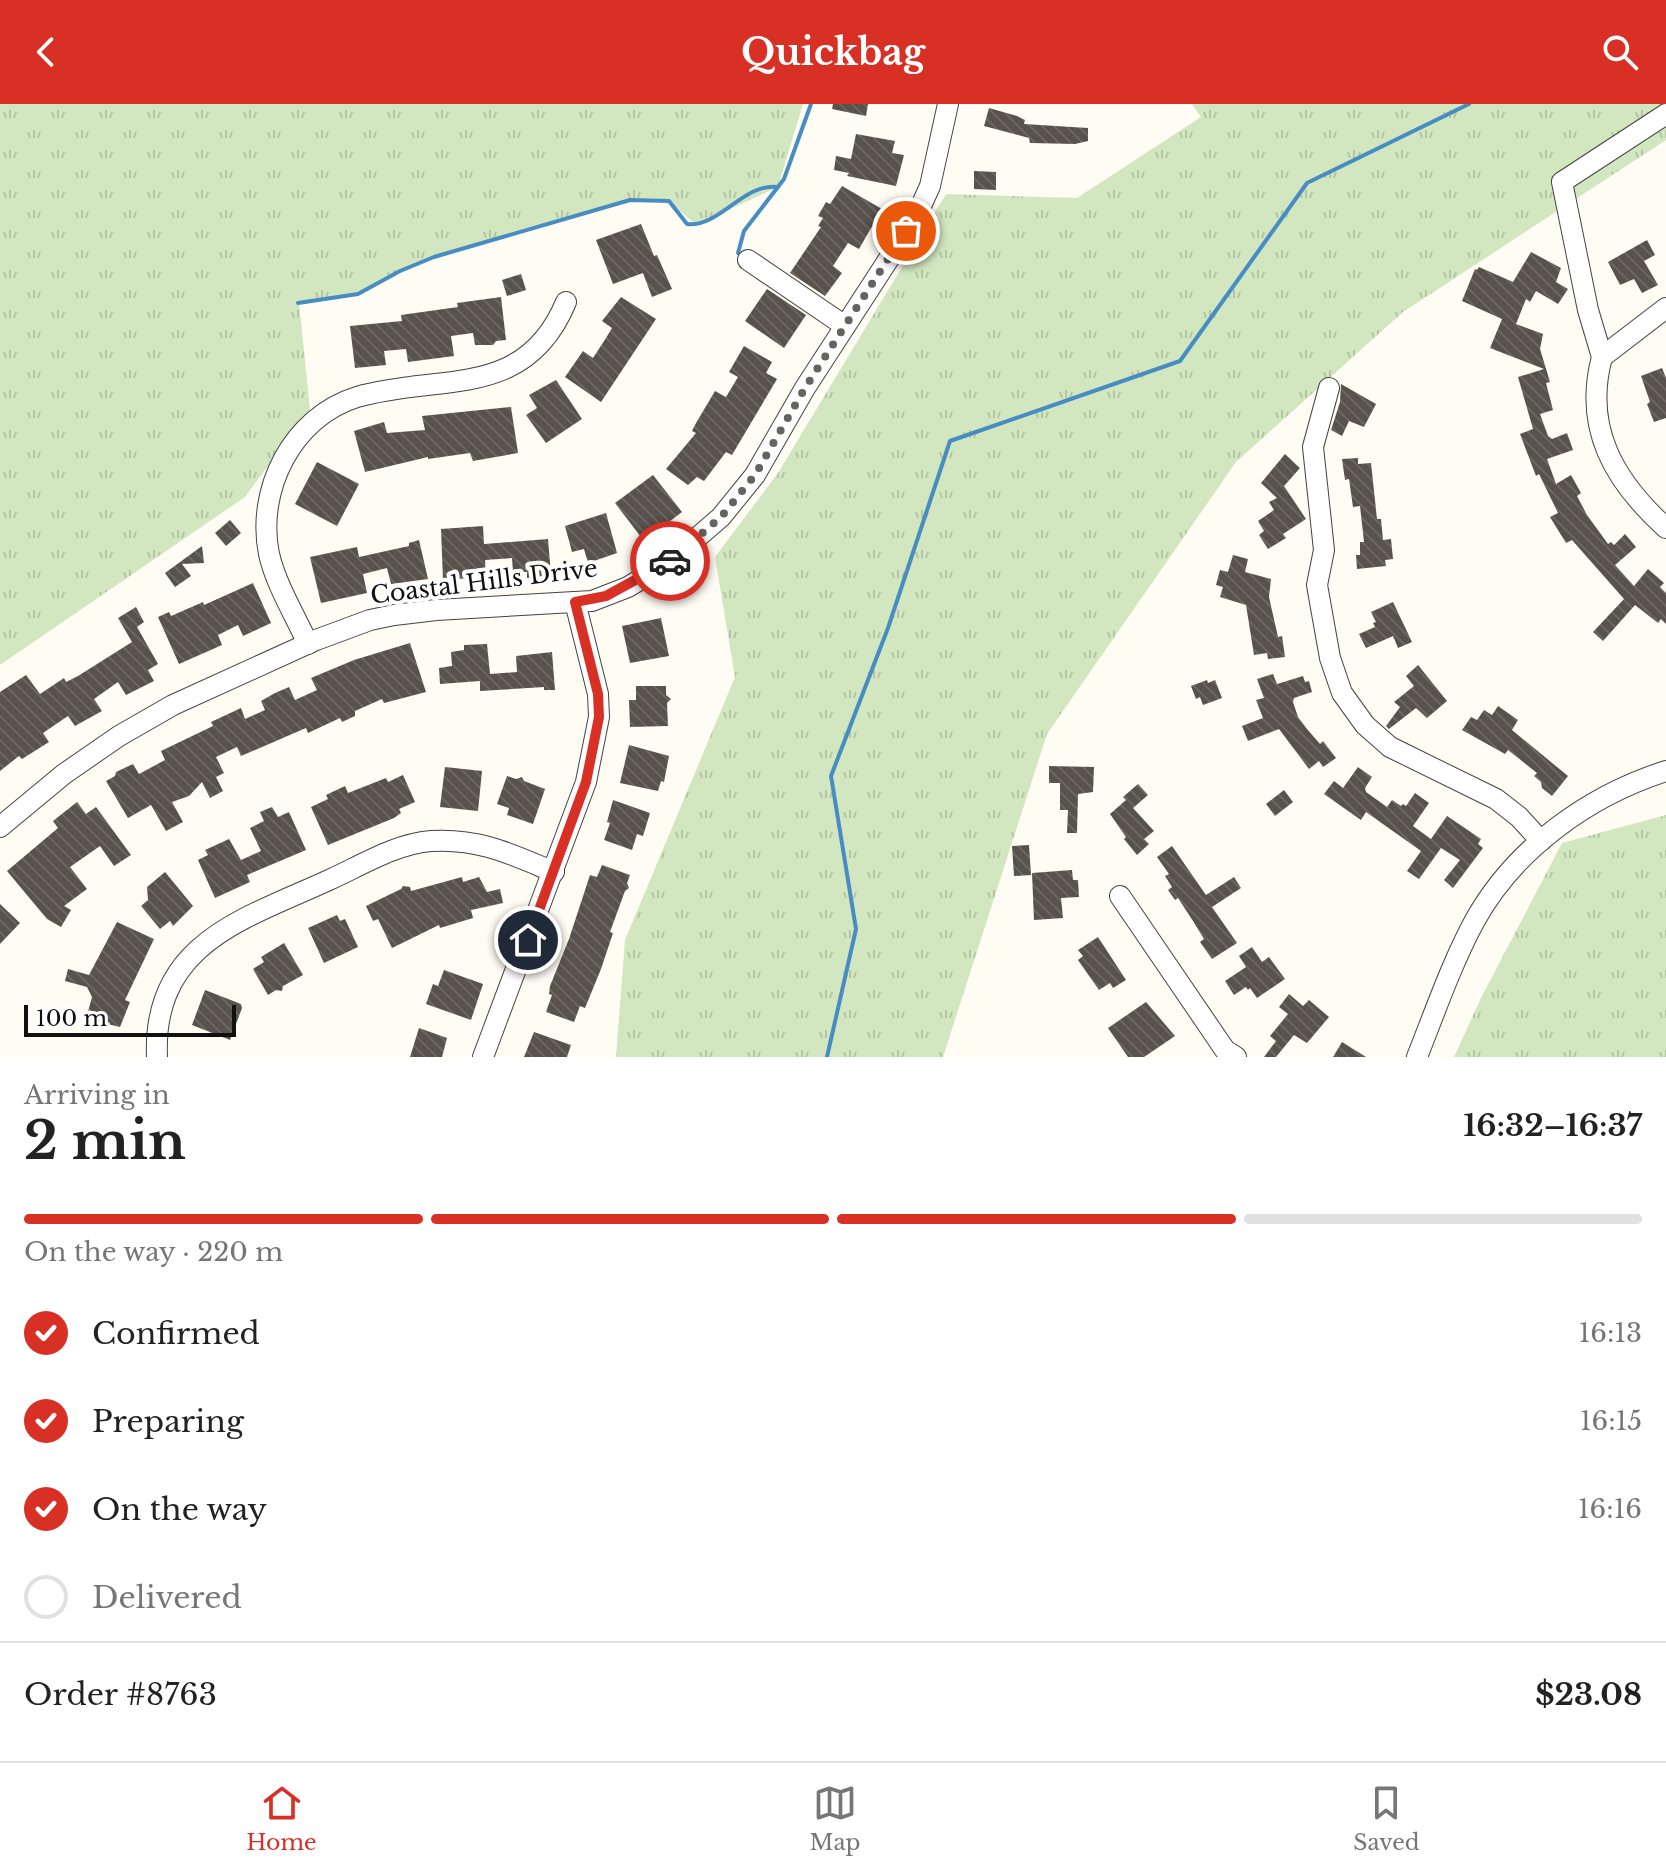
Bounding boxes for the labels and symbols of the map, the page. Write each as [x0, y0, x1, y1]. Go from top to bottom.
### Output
pin [872, 197, 940, 265]
courier [630, 521, 710, 601]
street label: Coastal Hills Drive [369, 553, 599, 610]
pin [494, 906, 562, 974]
scale bar [24, 1001, 236, 1037]

